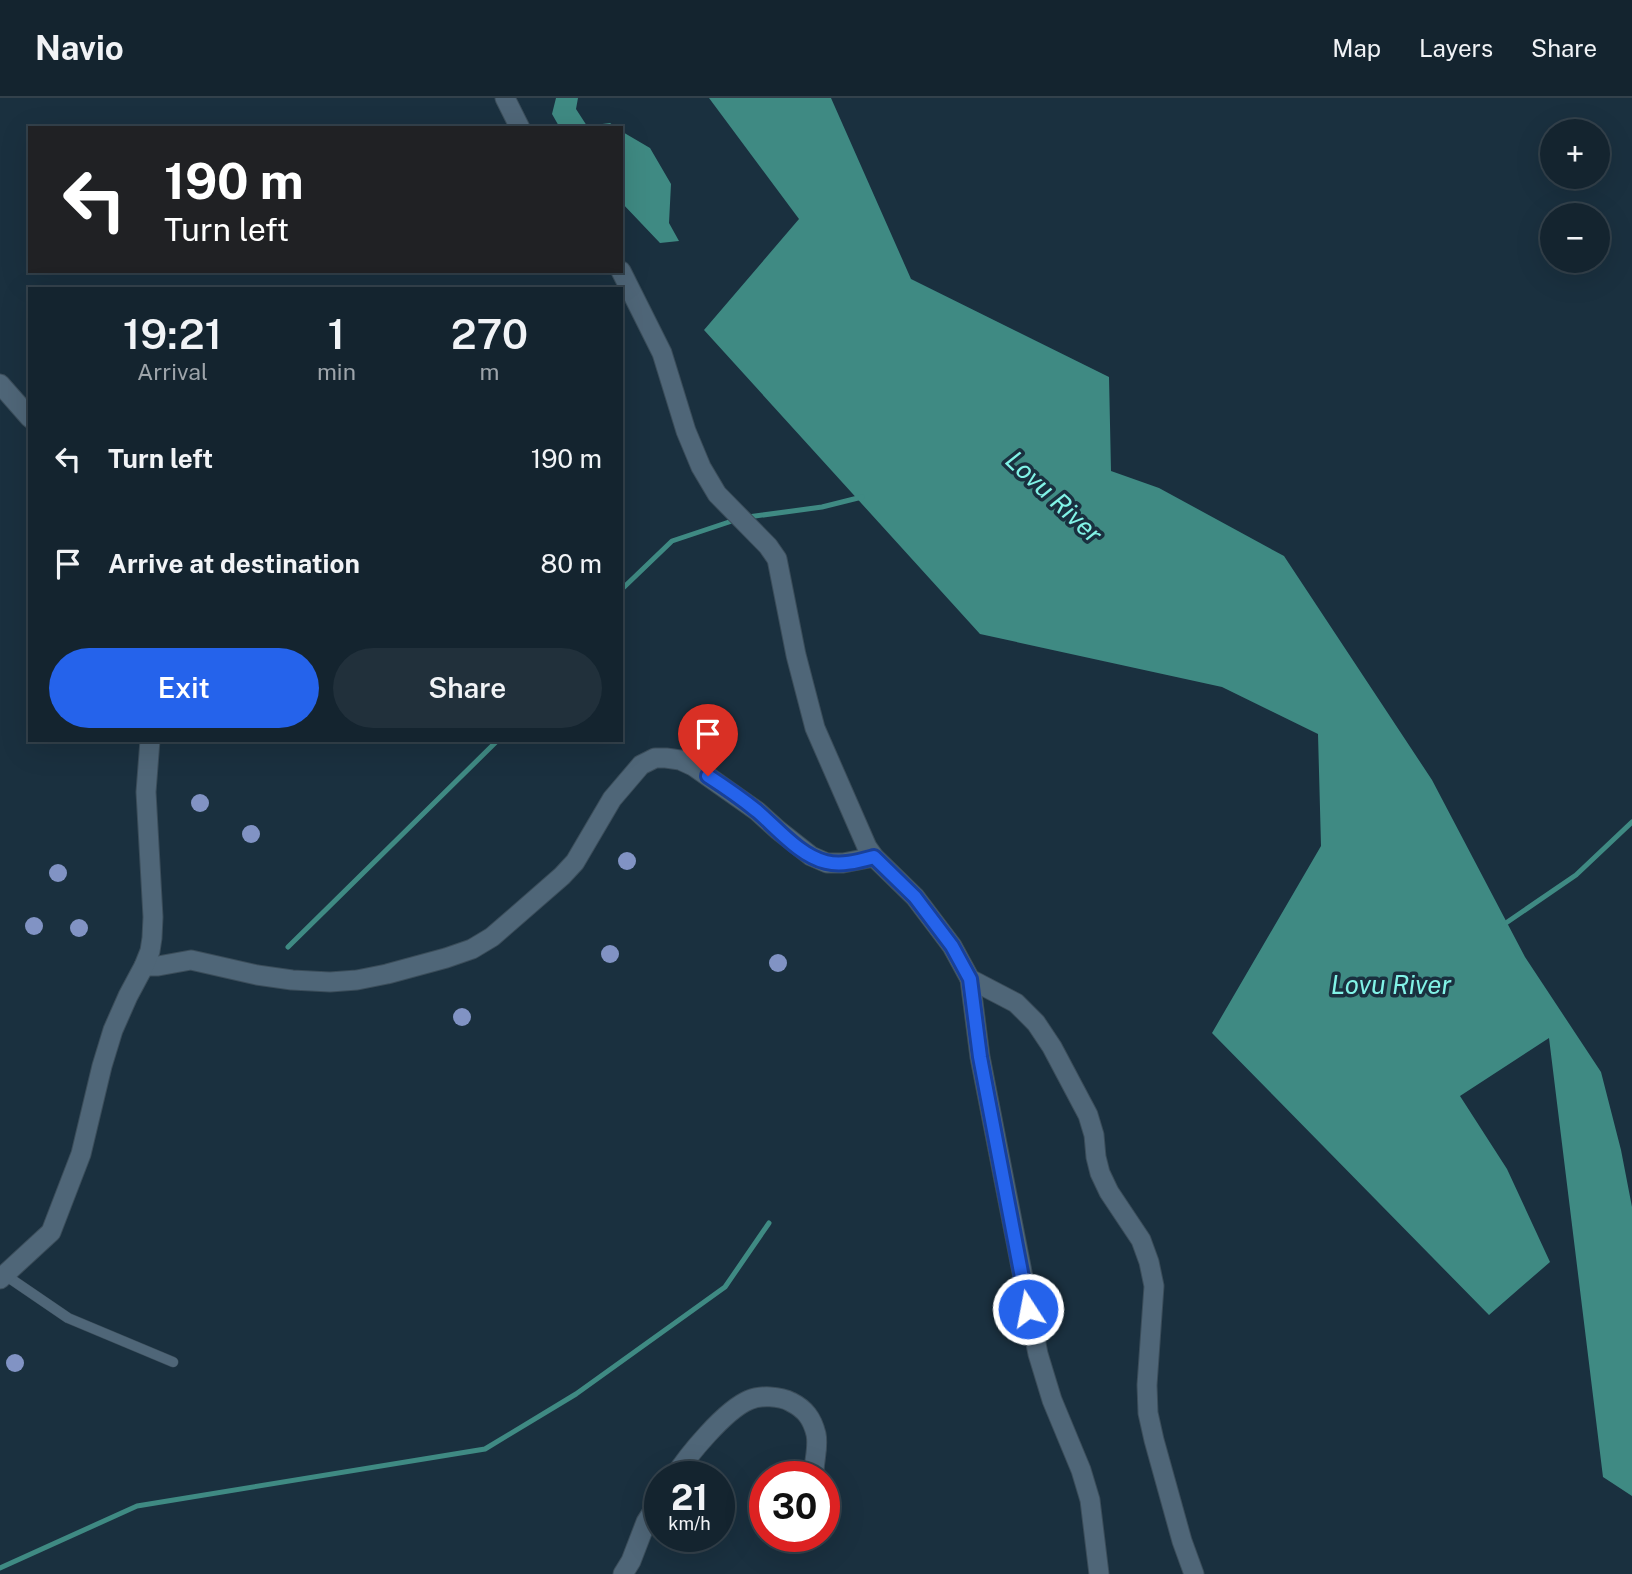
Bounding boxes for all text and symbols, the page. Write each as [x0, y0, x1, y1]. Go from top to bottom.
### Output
text: Navio [35, 29, 124, 67]
text: Map [1332, 34, 1381, 62]
text: Layers [1419, 34, 1493, 62]
text: Share [1531, 34, 1597, 62]
map controls [1540, 119, 1610, 273]
button: + [1540, 119, 1610, 189]
text: 190 m [164, 152, 304, 210]
icon: left [49, 154, 140, 245]
button: − [1540, 203, 1610, 273]
text: Turn left [164, 211, 289, 248]
text: 19:21 [123, 309, 222, 358]
text: 1 [328, 309, 345, 358]
text: 270 [451, 309, 528, 358]
text: Arrival [137, 358, 208, 385]
text: min [317, 358, 356, 385]
text: m [479, 358, 499, 385]
icon: left [49, 440, 87, 478]
text: Turn left [108, 443, 213, 474]
text: 190 m [531, 443, 602, 474]
water label: Lovu River [1000, 444, 1109, 549]
icon: arrive [49, 545, 87, 583]
text: Arrive at destination [108, 548, 360, 579]
text: 80 m [541, 548, 602, 579]
button: Exit [49, 648, 319, 728]
button: Share [333, 648, 602, 728]
pin [678, 704, 738, 776]
icon: arrive [689, 715, 727, 753]
water label: Lovu River [1331, 969, 1452, 1000]
position arrow [991, 1272, 1065, 1346]
speed limit sign: 30 [749, 1461, 840, 1552]
text: 21 [671, 1477, 708, 1518]
text: km/h [668, 1513, 711, 1534]

